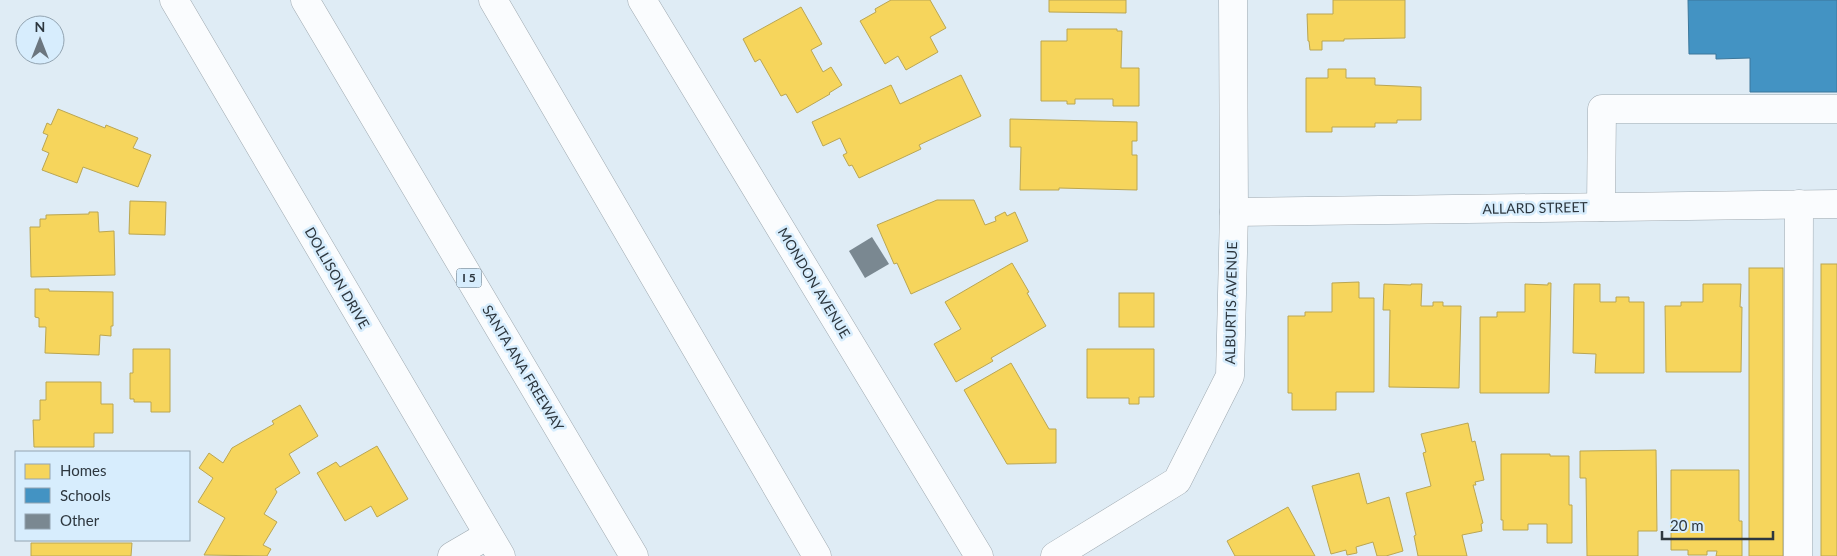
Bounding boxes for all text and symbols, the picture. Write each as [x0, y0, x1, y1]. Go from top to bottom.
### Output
north arrow [15, 15, 65, 65]
text: N [35, 18, 45, 35]
street label: ALLARD STREET [1482, 198, 1589, 217]
street label: DOLLISON DRIVE [302, 224, 373, 331]
street label: MONDON AVENUE [775, 224, 854, 341]
street label: ALBURTIS AVENUE [1221, 241, 1240, 364]
road number: I 5 [456, 268, 482, 288]
street label: SANTA ANA FREEWAY [479, 302, 568, 434]
legend [15, 451, 190, 541]
text: Homes [60, 461, 106, 479]
text: Schools [60, 486, 111, 504]
scale bar [1662, 508, 1773, 540]
text: Other [60, 511, 100, 529]
text: 20 m [1670, 516, 1704, 534]

